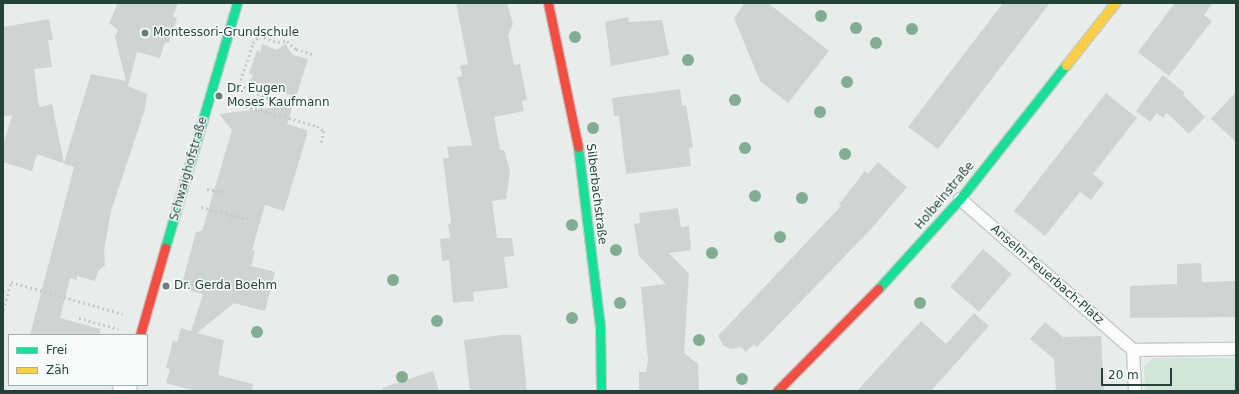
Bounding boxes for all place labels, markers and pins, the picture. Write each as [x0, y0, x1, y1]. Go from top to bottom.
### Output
place label: Montessori-Grundschule [153, 26, 299, 40]
marker: Montessori-Grundschule [140, 28, 150, 38]
place label: Dr. Eugen Moses Kaufmann [227, 82, 329, 110]
marker: Dr. Eugen Moses Kaufmann [214, 91, 224, 101]
place label: Dr. Gerda Boehm [174, 279, 277, 293]
marker: Dr. Gerda Boehm [161, 281, 171, 291]

